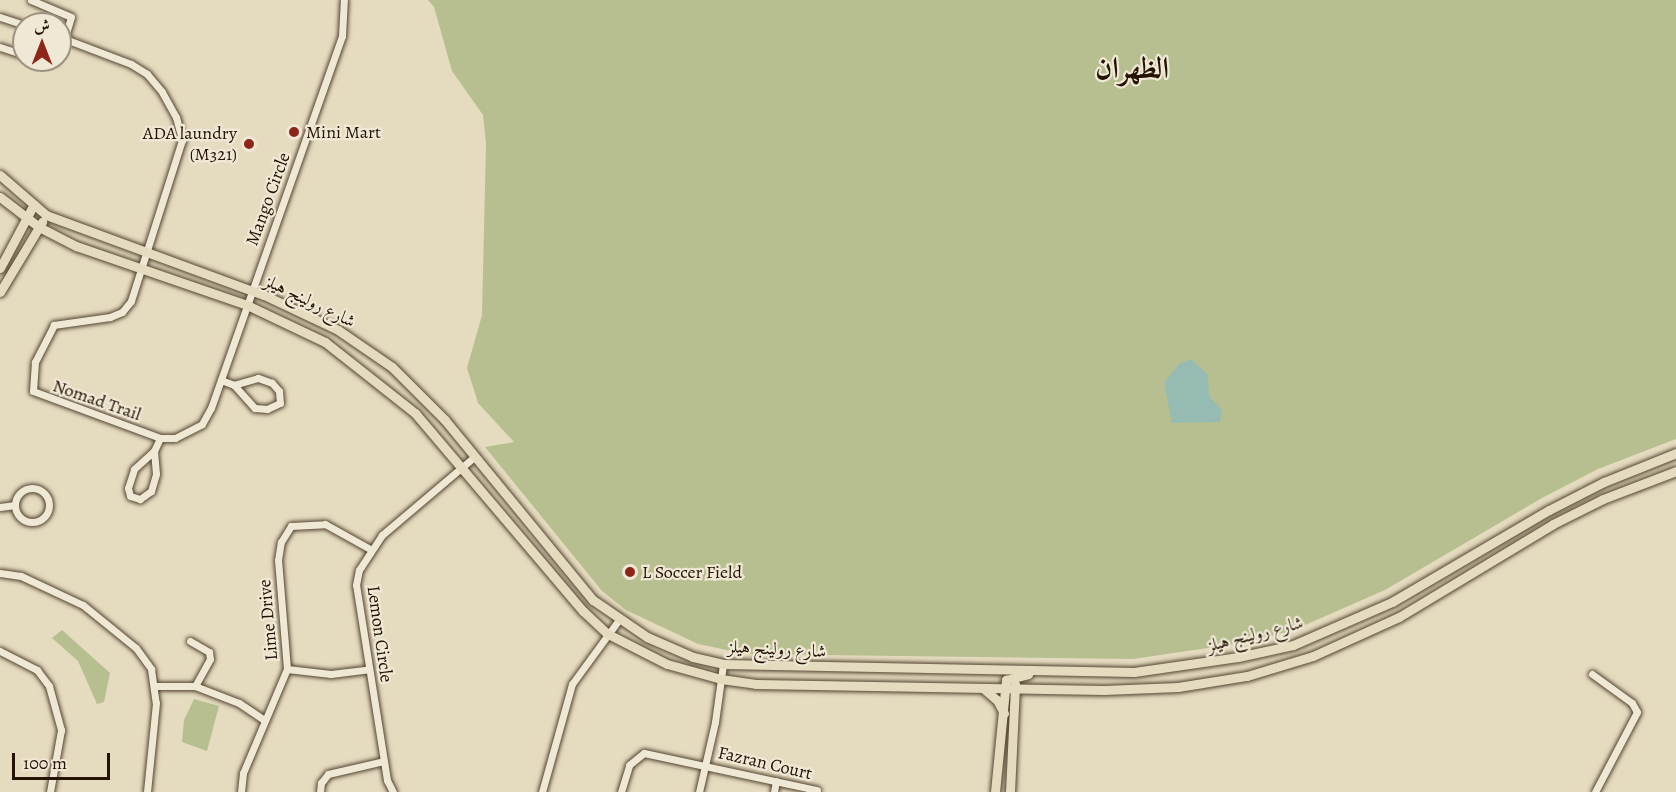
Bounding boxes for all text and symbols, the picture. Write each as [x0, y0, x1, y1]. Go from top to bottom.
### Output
north arrow [12, 12, 72, 72]
text: ش [34, 15, 50, 37]
district label: الظهران [1095, 50, 1169, 86]
place label: Mini Mart [306, 121, 381, 143]
place label: ADA laundry (M321) [143, 123, 237, 166]
marker: Mini Mart [287, 125, 301, 139]
marker: ADA laundry (M321) [242, 137, 256, 151]
street label: Mango Circle [241, 149, 295, 249]
street label: شارع رولينج هيلز [261, 270, 359, 332]
street label: Nomad Trail [50, 375, 144, 425]
place label: L Soccer Field [642, 561, 742, 583]
marker: L Soccer Field [623, 565, 637, 579]
street label: Lime Drive [254, 579, 282, 661]
street label: Lemon Circle [363, 584, 397, 684]
street label: شارع رولينج هيلز [1205, 612, 1305, 656]
street label: شارع رولينج هيلز [727, 636, 827, 662]
scale bar [15, 741, 112, 779]
street label: Fazran Court [716, 742, 814, 784]
text: 100 m [23, 751, 67, 775]

